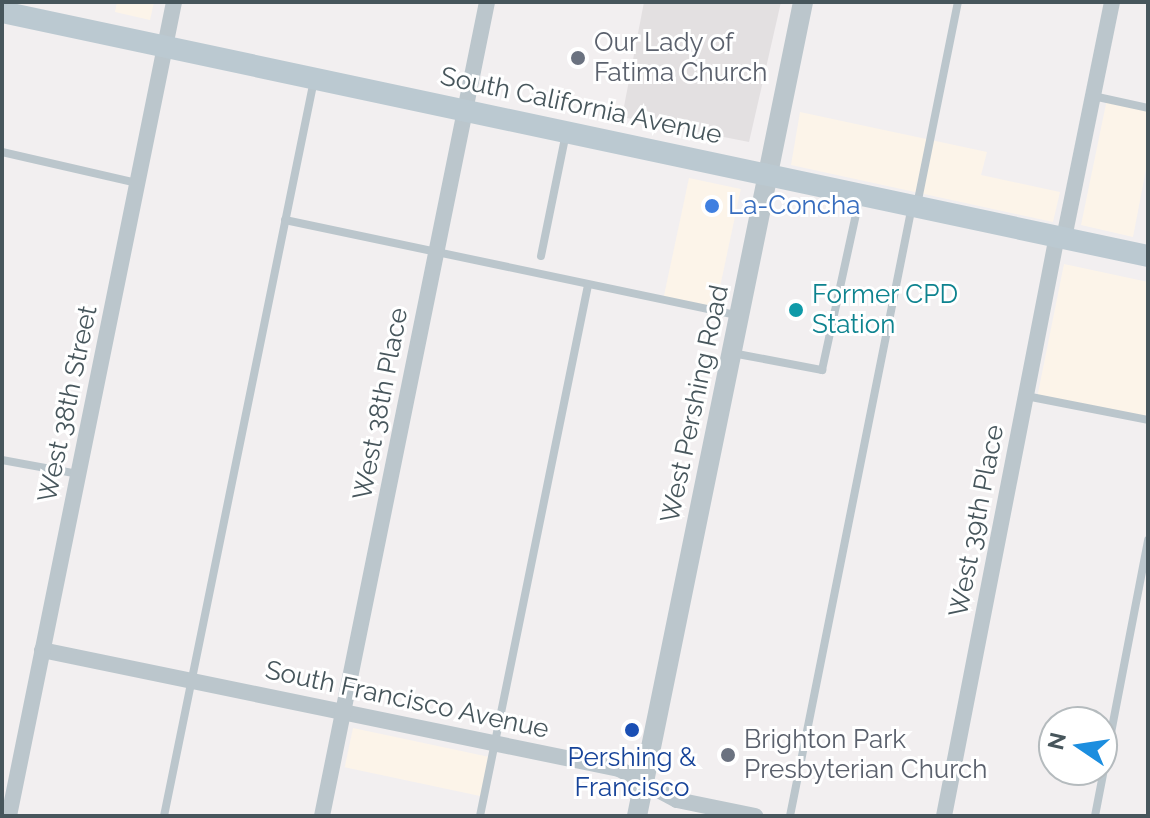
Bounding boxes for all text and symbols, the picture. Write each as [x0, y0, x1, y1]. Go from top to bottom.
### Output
place label: Our Lady of Fatima Church [594, 27, 767, 88]
marker: Our Lady of Fatima Church [569, 49, 587, 67]
street label: South California Avenue [437, 61, 725, 151]
place label: La-Concha [728, 190, 860, 222]
marker: La-Concha [703, 197, 721, 215]
place label: Former CPD Station [812, 279, 959, 340]
street label: West Pershing Road [655, 282, 735, 526]
marker: Former CPD Station [787, 301, 805, 319]
street label: West 38th Street [32, 303, 104, 505]
street label: West 38th Place [347, 305, 415, 503]
street label: West 39th Place [943, 422, 1011, 620]
street label: South Francisco Avenue [262, 655, 552, 745]
north arrow [1038, 706, 1118, 786]
marker: Pershing & Francisco [623, 721, 641, 739]
place label: Brighton Park Presbyterian Church [744, 724, 987, 786]
text: N [1042, 730, 1071, 752]
place label: Pershing & Francisco [568, 742, 696, 804]
marker: Brighton Park Presbyterian Church [719, 746, 737, 764]

